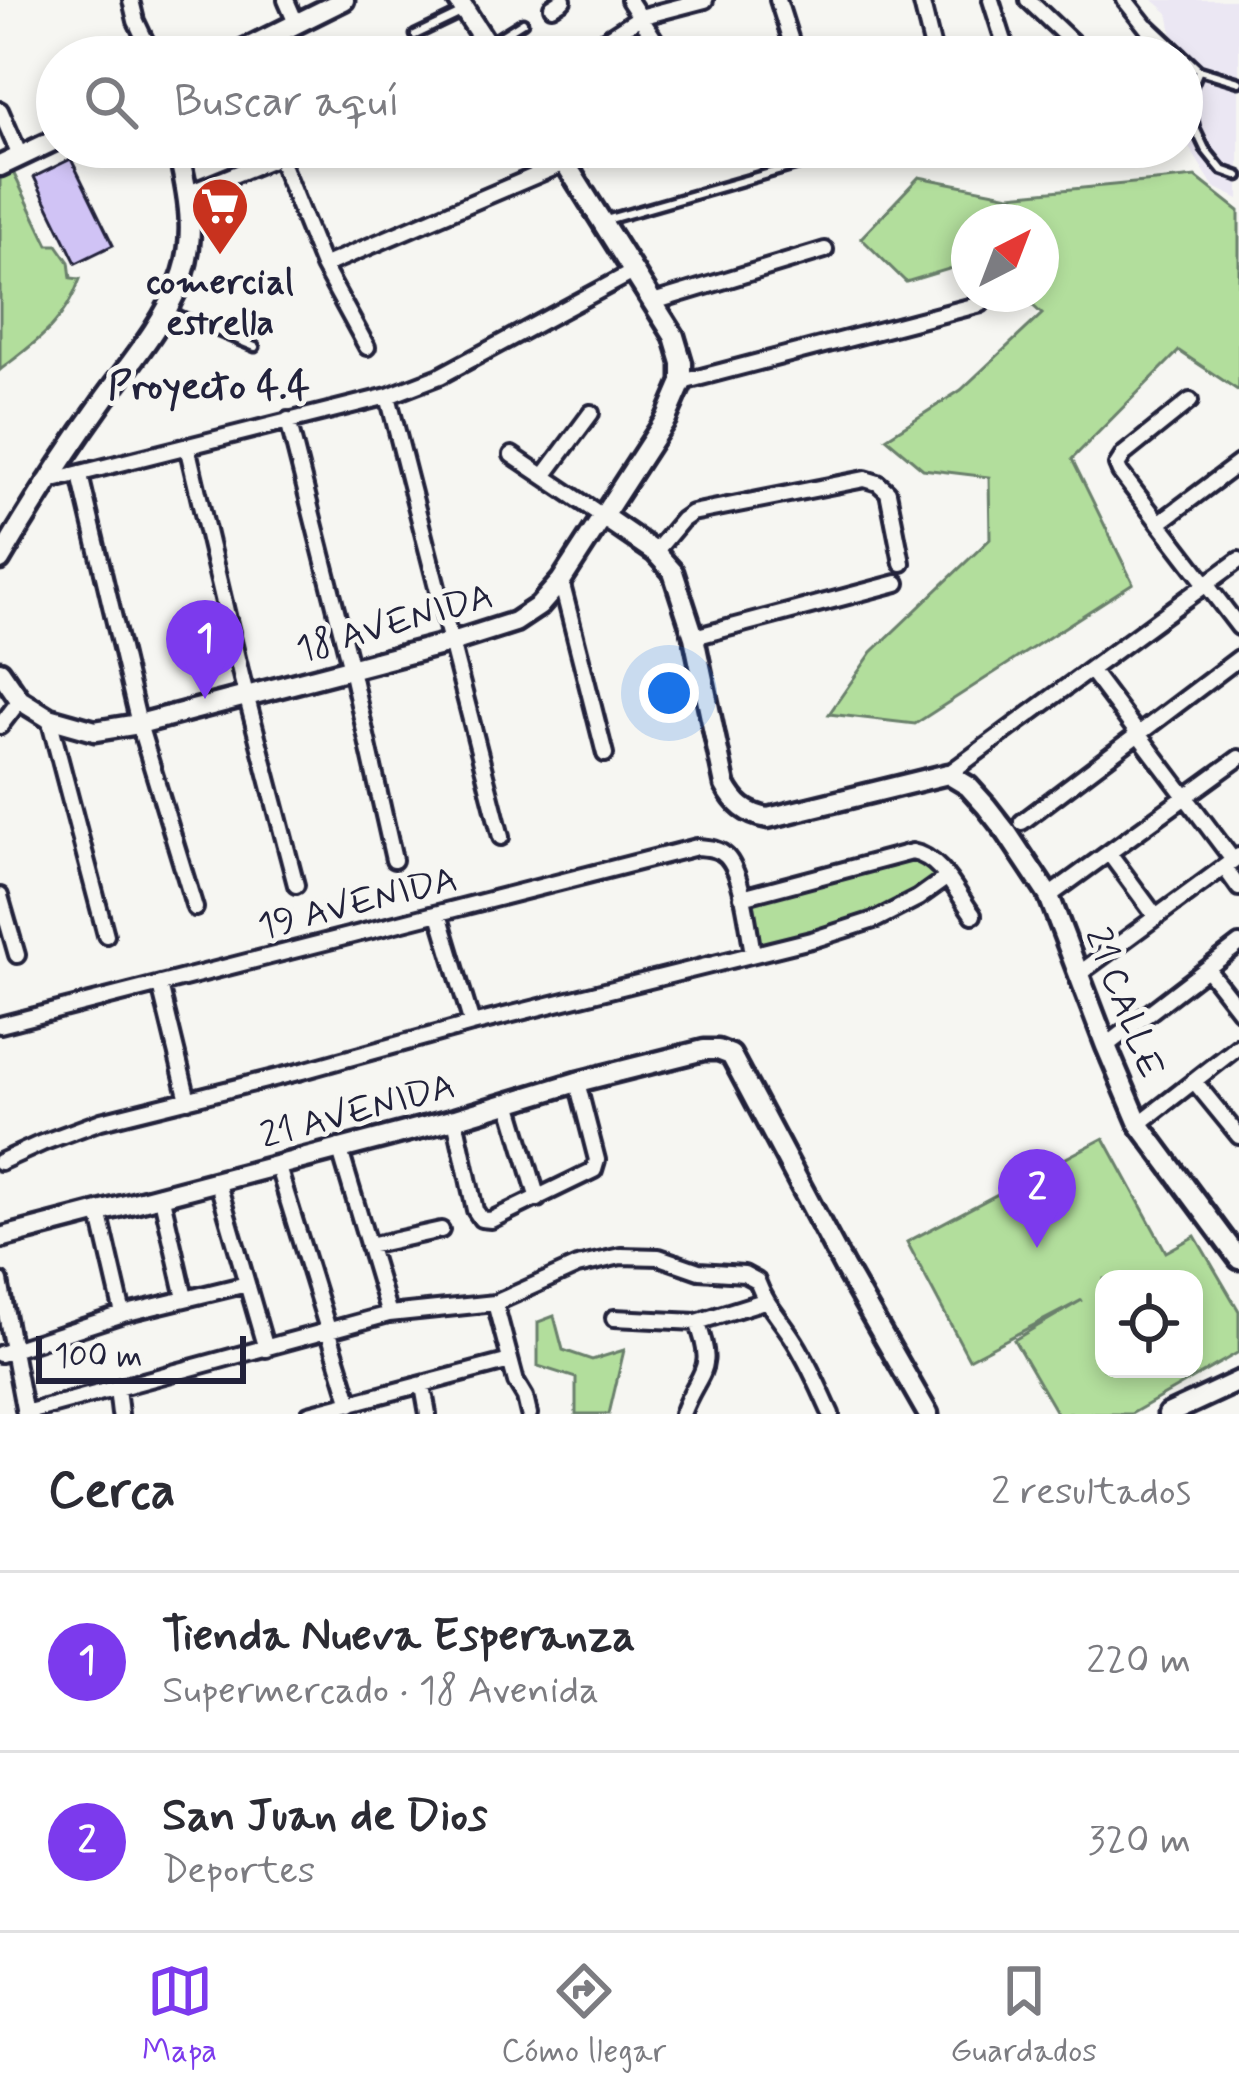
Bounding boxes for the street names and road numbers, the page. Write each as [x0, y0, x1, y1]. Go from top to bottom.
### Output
street label: 18 AVENIDA [291, 574, 499, 675]
street label: 19 AVENIDA [253, 857, 463, 952]
street label: 21 CALLE [1073, 921, 1173, 1085]
street label: 21 AVENIDA [255, 1064, 460, 1161]

